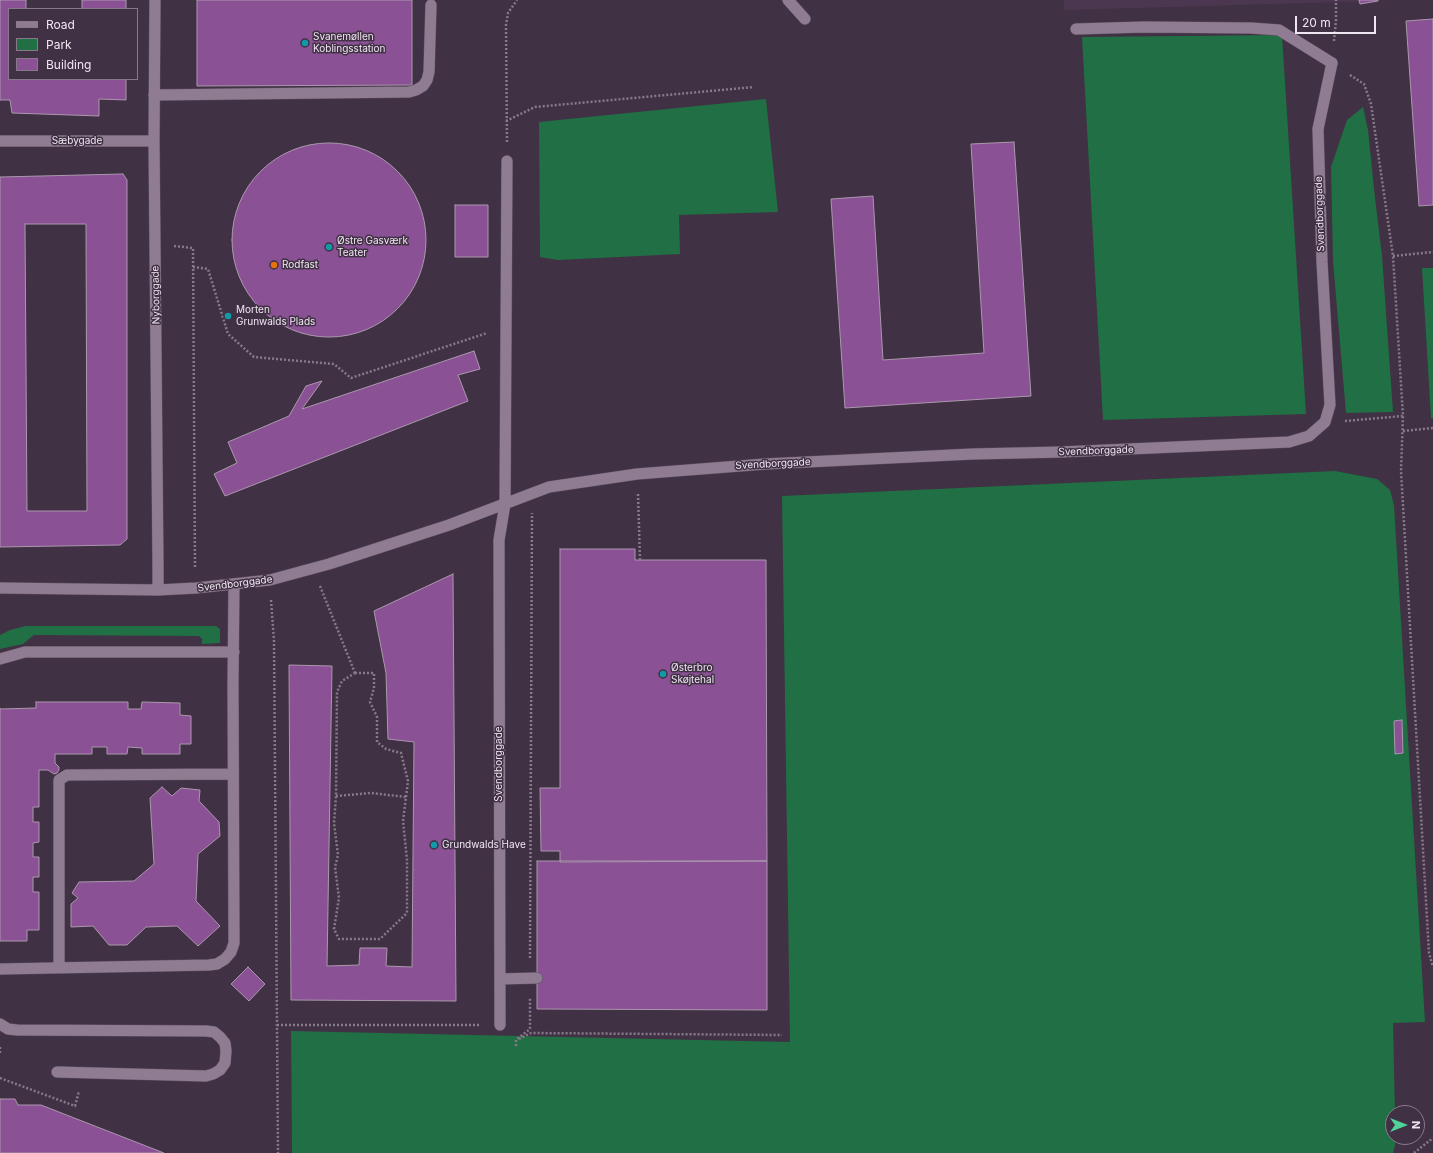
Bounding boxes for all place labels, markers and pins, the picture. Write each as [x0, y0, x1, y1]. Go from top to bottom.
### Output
place label: Svanemøllen Koblingsstation [313, 31, 385, 54]
marker: Svanemøllen Koblingsstation [300, 38, 310, 48]
place label: Østre Gasværk Teater [337, 235, 408, 258]
marker: Østre Gasværk Teater [324, 242, 334, 252]
place label: Rodfast [282, 259, 318, 271]
marker: Rodfast [269, 260, 279, 270]
place label: Morten Grunwalds Plads [236, 304, 315, 328]
marker: Morten Grunwalds Plads [223, 311, 233, 321]
place label: Østerbro Skøjtehal [671, 662, 714, 686]
marker: Østerbro Skøjtehal [658, 669, 668, 679]
place label: Grundwalds Have [442, 839, 526, 851]
marker: Grundwalds Have [429, 840, 439, 850]

